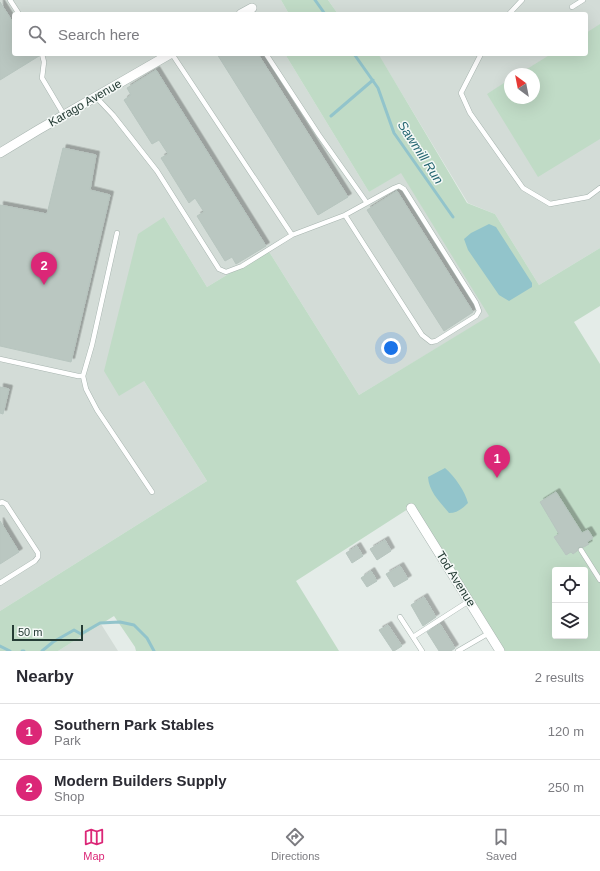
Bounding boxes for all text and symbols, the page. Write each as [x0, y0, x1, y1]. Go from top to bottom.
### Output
search box [12, 12, 588, 56]
icon: search [26, 23, 48, 45]
text: Search here [58, 26, 140, 43]
north arrow [504, 68, 540, 104]
street label: Karago Avenue [46, 76, 124, 130]
water label: Sawmill Run [395, 118, 447, 187]
pin: 2 [31, 252, 57, 285]
your location [381, 338, 401, 358]
pin: 1 [484, 445, 510, 478]
street label: Tod Avenue [433, 549, 479, 609]
map controls [552, 567, 588, 639]
button: locate [552, 567, 588, 603]
button: layers [552, 603, 588, 639]
scale bar [12, 623, 83, 642]
text: 50 m [18, 626, 42, 638]
text: Nearby [16, 667, 74, 686]
text: 2 results [535, 670, 584, 685]
text: Southern Park Stables [54, 716, 214, 733]
text: 1 [25, 724, 33, 739]
text: 120 m [548, 724, 584, 739]
text: Park [54, 733, 81, 748]
text: Modern Builders Supply [54, 772, 227, 789]
text: 2 [25, 780, 33, 795]
text: 250 m [548, 780, 584, 795]
text: Shop [54, 789, 84, 804]
tab: Map [83, 826, 105, 862]
tab: Directions [271, 826, 320, 862]
tab: Saved [486, 826, 517, 862]

